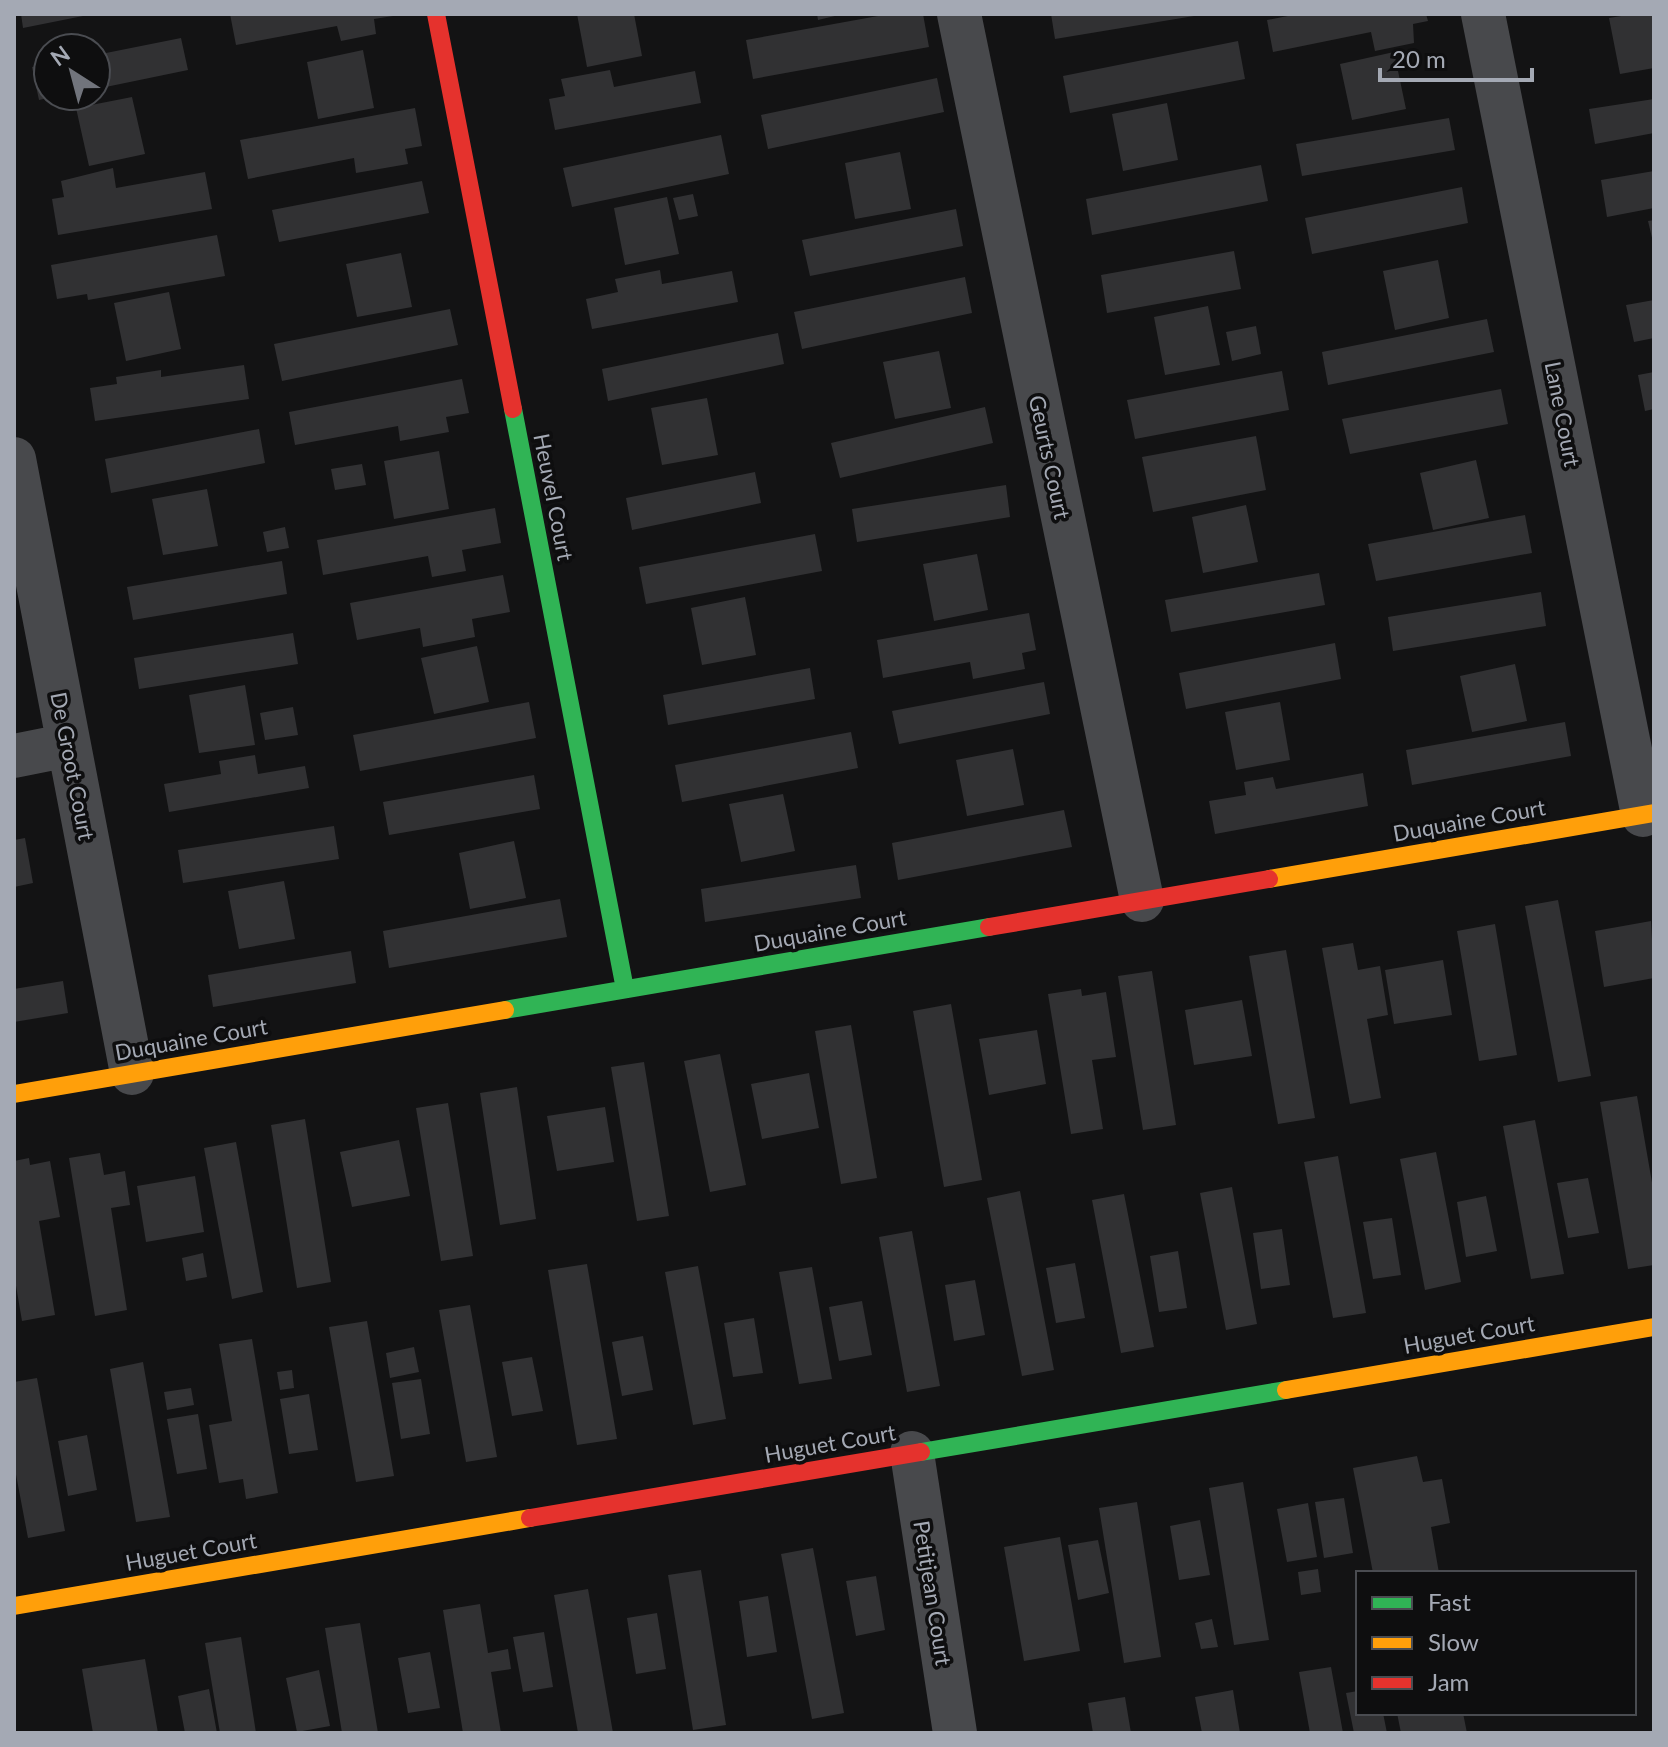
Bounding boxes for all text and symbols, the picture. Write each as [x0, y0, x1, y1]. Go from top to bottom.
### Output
north arrow [32, 32, 112, 112]
scale bar [1380, 32, 1532, 82]
text: N [45, 40, 75, 71]
text: 20 m [1392, 44, 1446, 73]
street label: Lane Court [1540, 359, 1586, 469]
street label: Geurts Court [1024, 393, 1076, 522]
street label: Heuvel Court [528, 431, 580, 563]
street label: De Groot Court [45, 689, 101, 843]
street label: Duquaine Court [1391, 793, 1547, 847]
street label: Duquaine Court [752, 903, 908, 957]
street label: Duquaine Court [113, 1012, 269, 1066]
street label: Huguet Court [1401, 1309, 1537, 1359]
street label: Huguet Court [762, 1418, 898, 1468]
street label: Petitjean Court [908, 1519, 958, 1668]
street label: Huguet Court [123, 1526, 259, 1576]
legend [1356, 1571, 1636, 1715]
text: Fast [1428, 1587, 1471, 1616]
text: Slow [1428, 1627, 1479, 1656]
text: Jam [1428, 1667, 1469, 1696]

